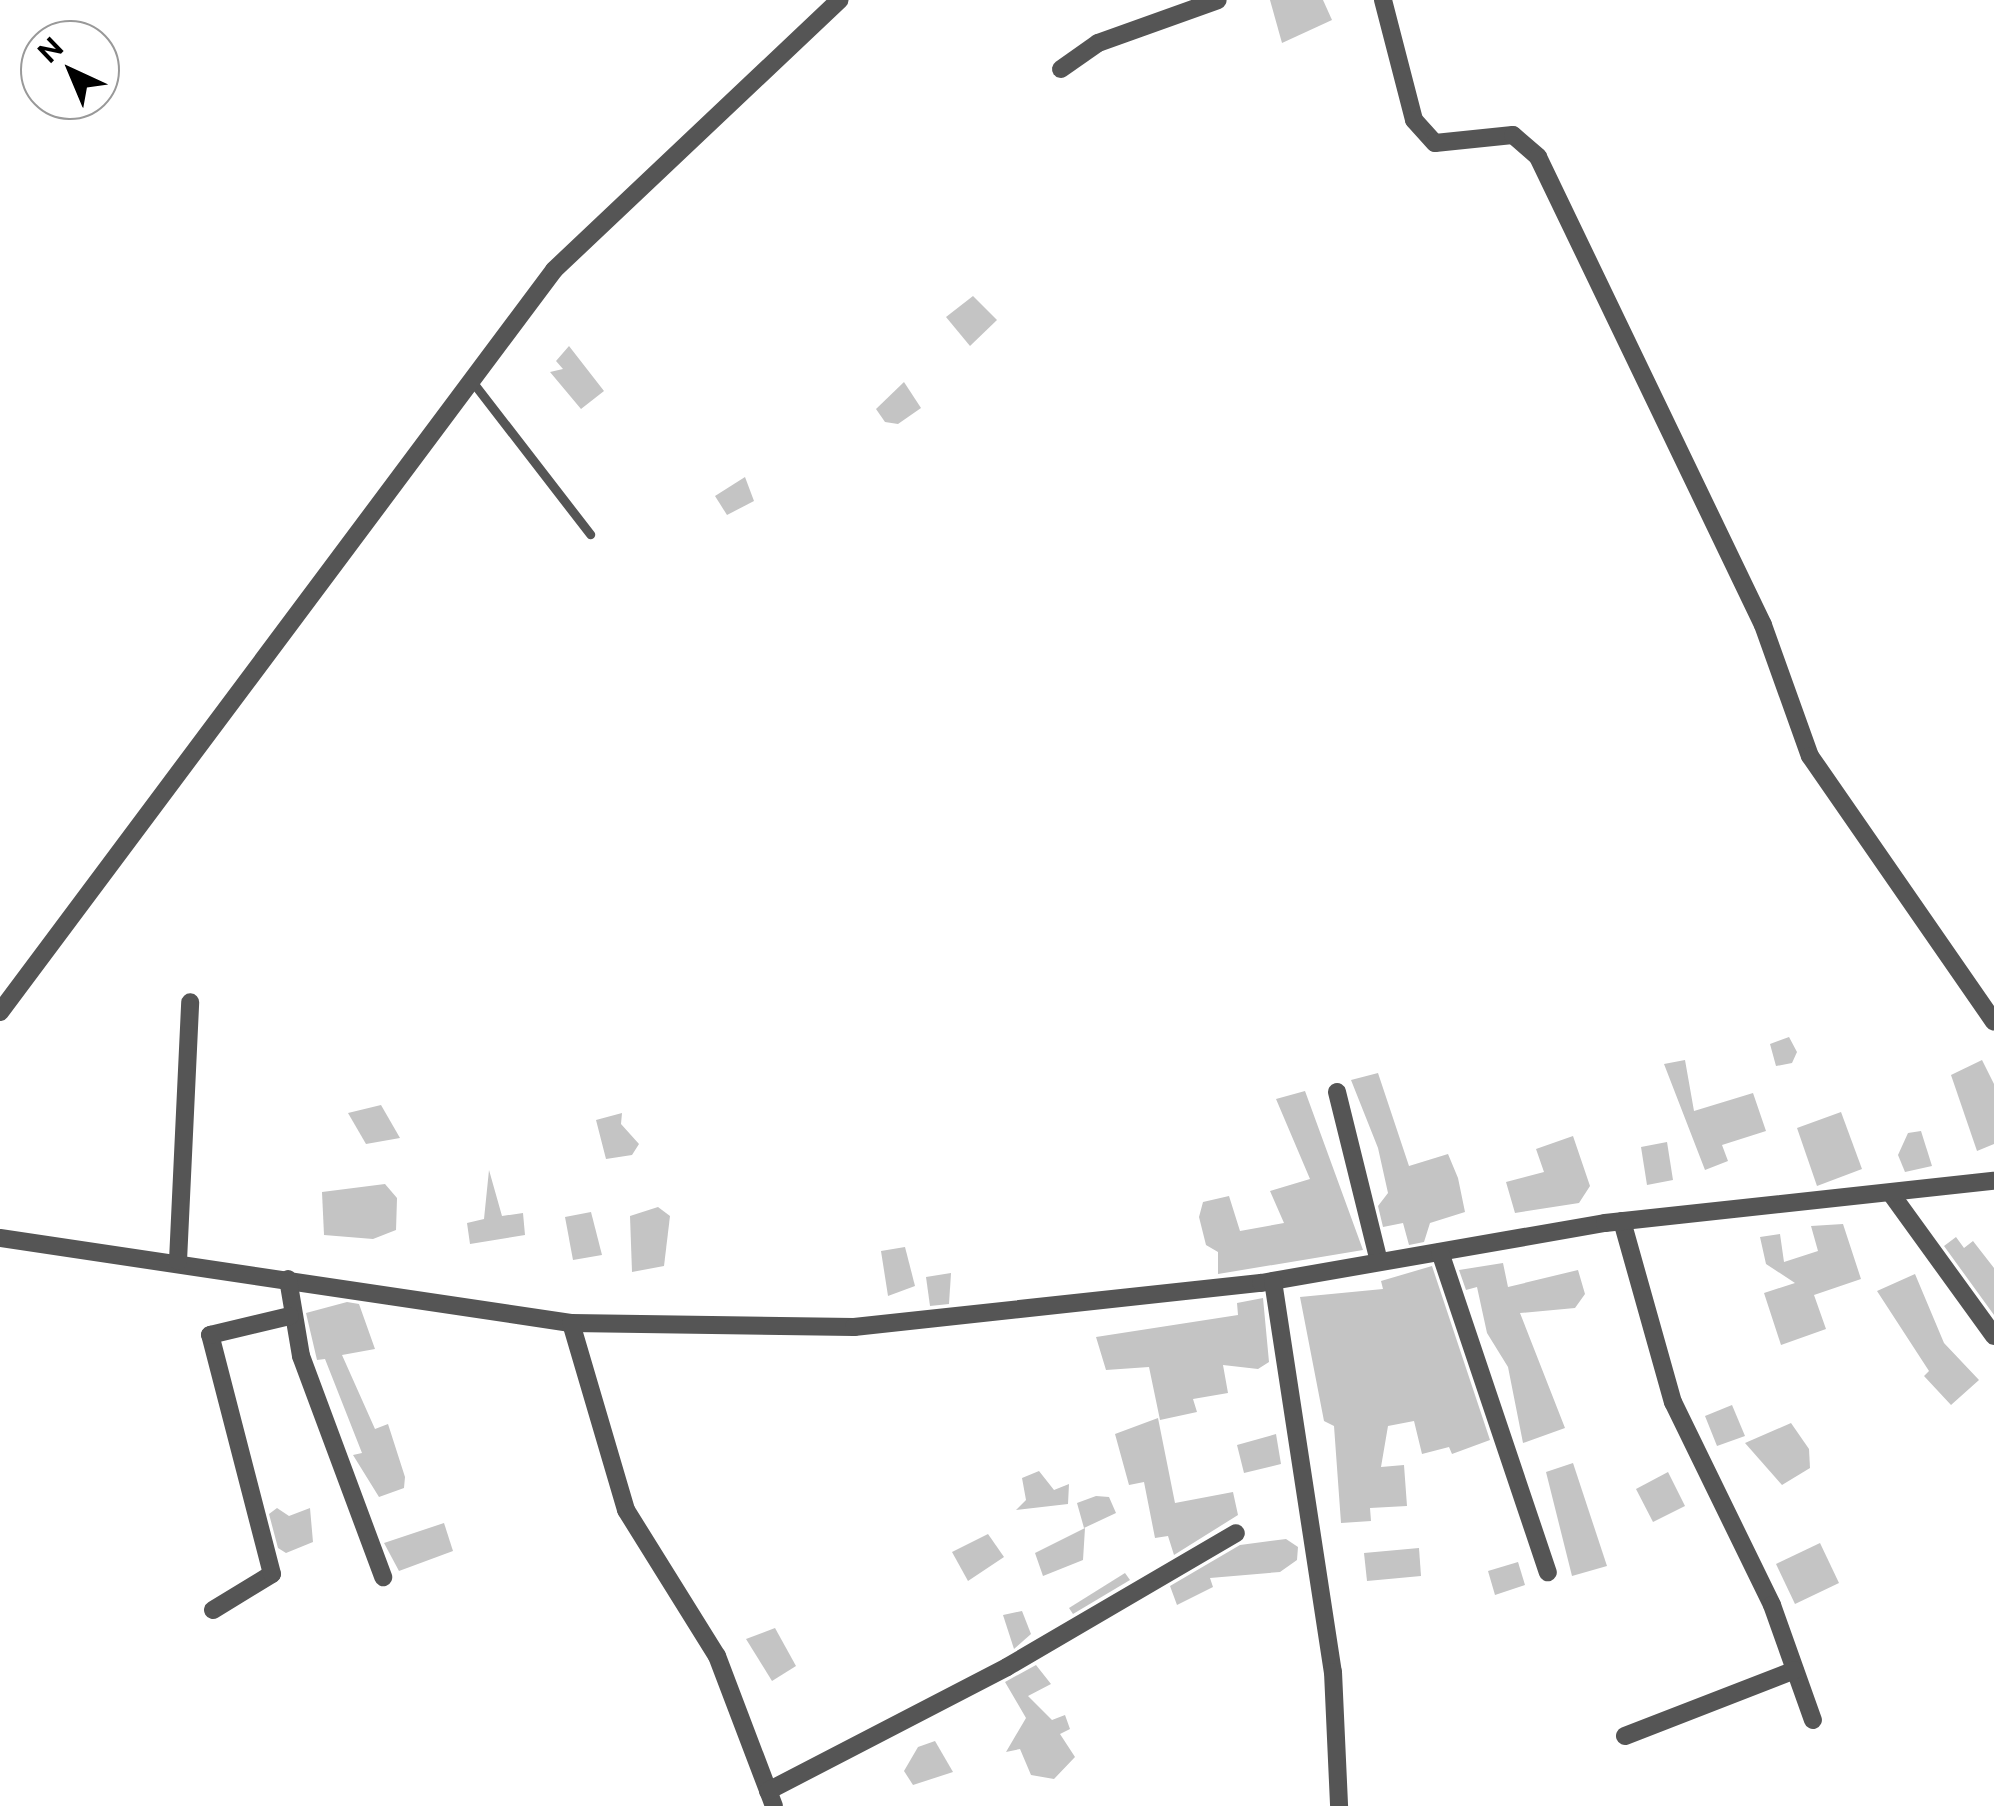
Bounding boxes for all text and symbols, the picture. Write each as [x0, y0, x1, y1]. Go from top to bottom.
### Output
north arrow [20, 20, 120, 120]
text: N [31, 30, 70, 69]

